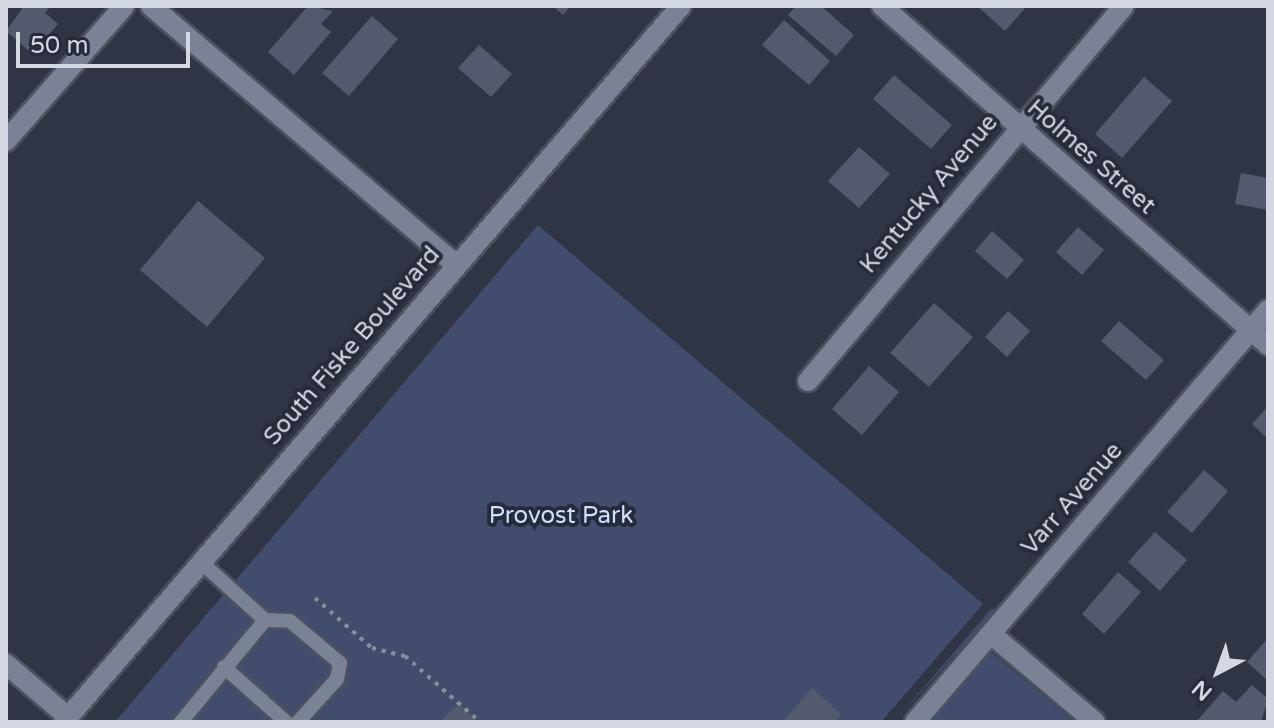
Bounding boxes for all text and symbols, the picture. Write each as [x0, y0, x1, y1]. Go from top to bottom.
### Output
scale bar [20, 16, 194, 66]
text: 50 m [30, 31, 88, 60]
street label: Holmes Street [1021, 94, 1161, 220]
street label: Kentucky Avenue [854, 109, 1004, 279]
street label: South Fiske Boulevard [258, 241, 446, 451]
street label: Varr Avenue [1015, 437, 1129, 561]
park label: Provost Park [489, 502, 633, 530]
north arrow [1178, 632, 1258, 712]
text: N [1187, 675, 1217, 706]

